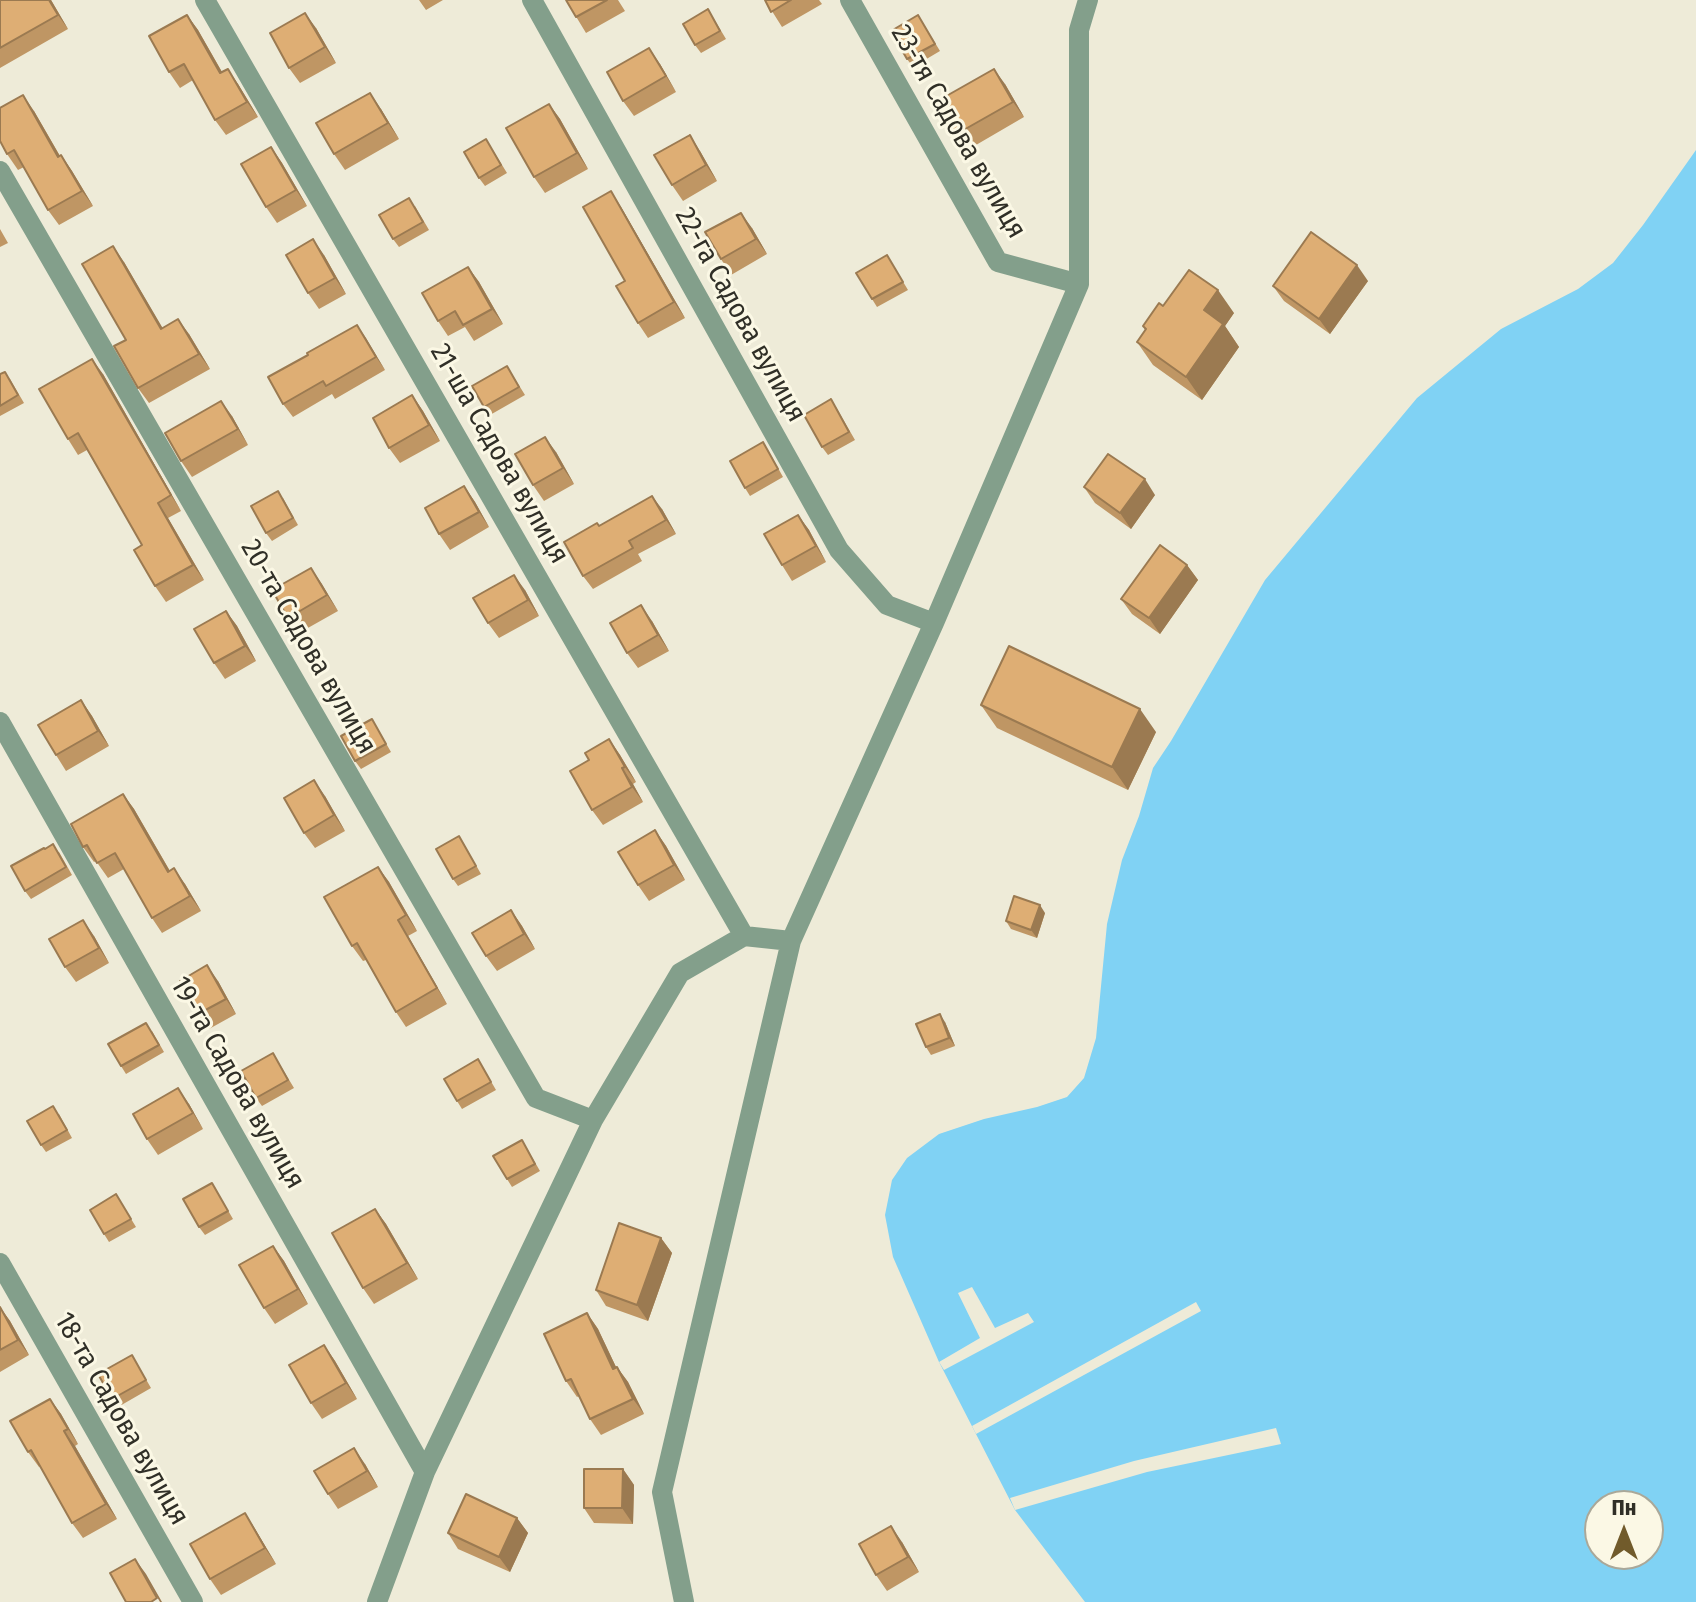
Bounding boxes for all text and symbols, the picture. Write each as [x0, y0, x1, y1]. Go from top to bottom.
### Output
street label: 23-тя Садова вулиця [883, 19, 1033, 245]
street label: 22-га Садова вулиця [667, 202, 813, 428]
street label: 21-ша Садова вулиця [422, 338, 576, 570]
street label: 20-та Садова вулиця [233, 534, 383, 760]
street label: 19-та Садова вулиця [163, 971, 311, 1195]
street label: 18-та Садова вулиця [46, 1307, 196, 1531]
north arrow [1584, 1490, 1664, 1570]
text: Пн [1612, 1494, 1636, 1521]

